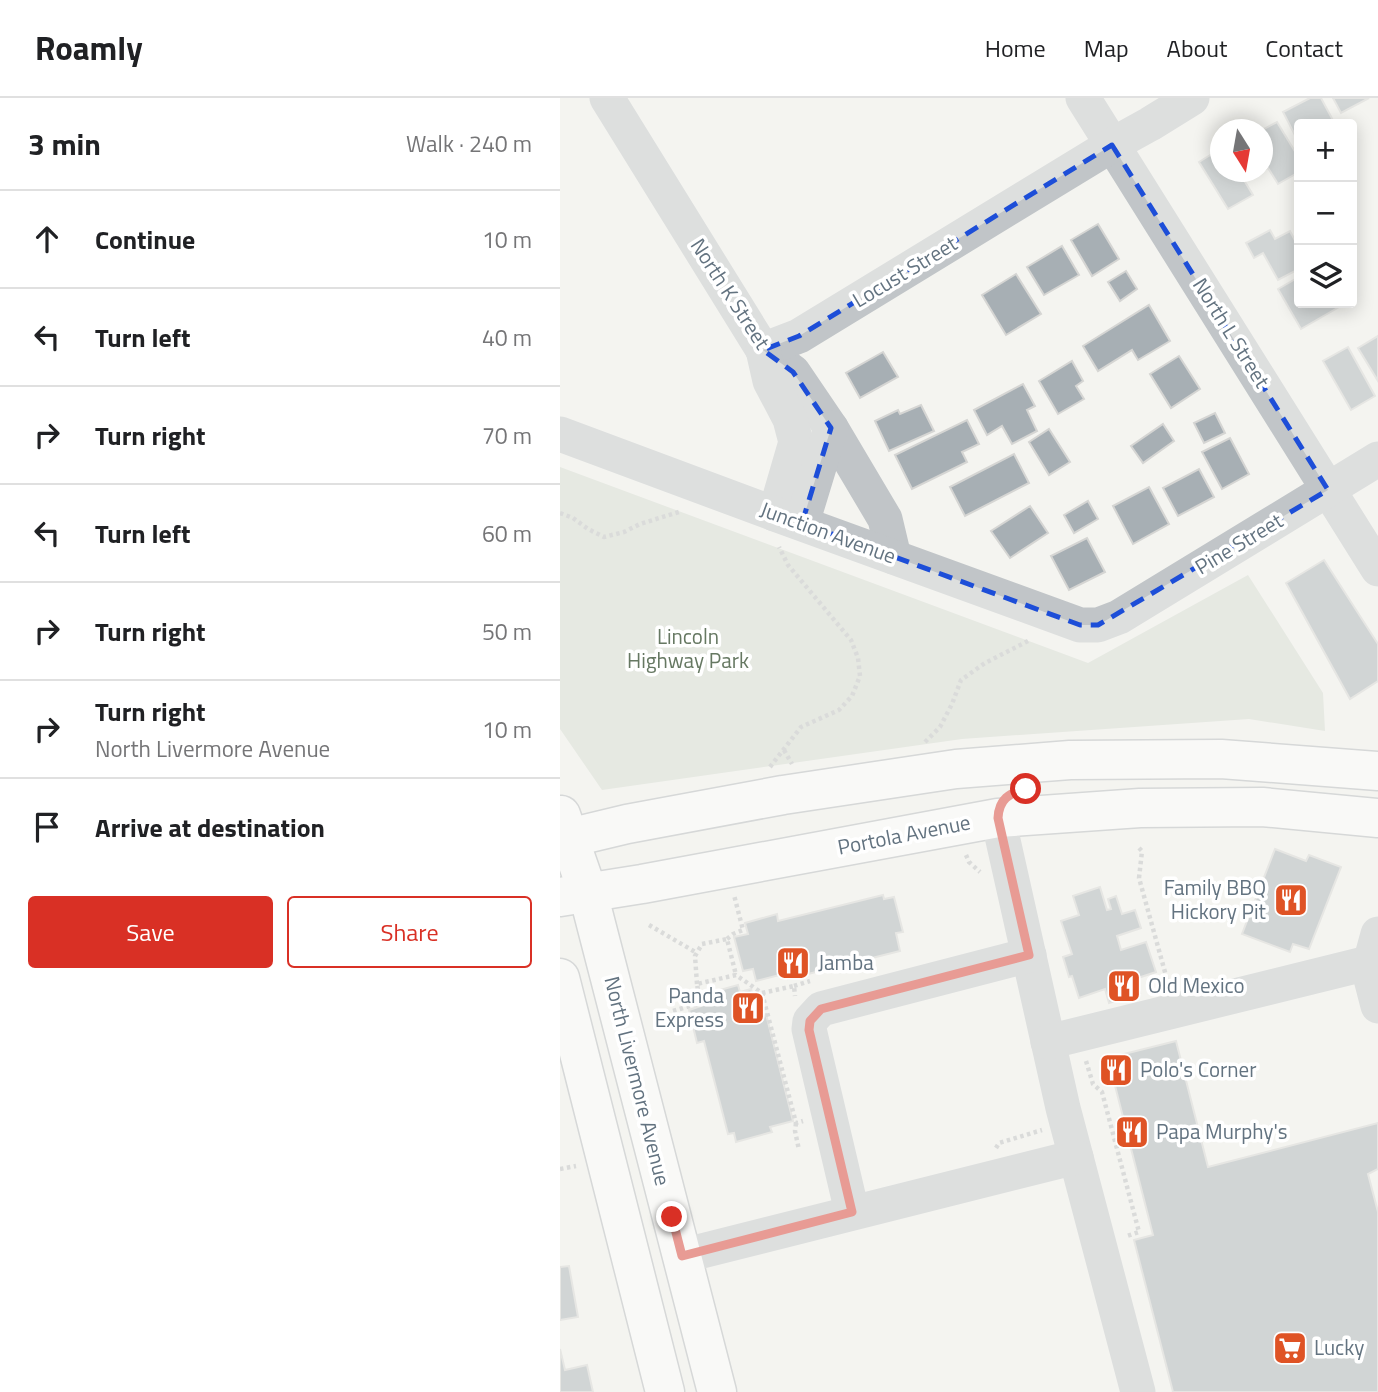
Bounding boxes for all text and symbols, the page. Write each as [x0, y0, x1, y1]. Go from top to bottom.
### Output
text: Roamly [35, 23, 143, 73]
text: Home [985, 30, 1046, 66]
text: Map [1084, 30, 1129, 66]
text: About [1167, 30, 1227, 66]
text: Contact [1265, 30, 1343, 66]
north arrow [1210, 119, 1273, 182]
map controls [1294, 119, 1357, 308]
button: + [1294, 119, 1357, 182]
text: 3 min [28, 121, 101, 167]
text: Walk · 240 m [406, 126, 532, 161]
button: − [1294, 182, 1357, 245]
icon: ahead [28, 220, 66, 258]
text: Continue [95, 220, 195, 259]
text: 10 m [482, 222, 532, 257]
street label: Locust Street [846, 227, 964, 315]
street label: North K Street [683, 232, 779, 356]
button: layers [1294, 245, 1357, 308]
street label: North L Street [1185, 271, 1279, 394]
icon: left [28, 318, 66, 356]
text: Turn left [95, 318, 190, 357]
text: 40 m [482, 320, 532, 355]
icon: right [28, 416, 66, 454]
text: Turn right [95, 416, 206, 455]
text: 70 m [482, 418, 532, 453]
street label: Junction Avenue [756, 493, 901, 571]
street label: Pine Street [1188, 504, 1289, 582]
icon: left [28, 514, 66, 552]
text: Turn left [95, 514, 190, 553]
text: 60 m [482, 516, 532, 551]
icon: right [28, 612, 66, 650]
text: Turn right [95, 612, 206, 651]
text: 50 m [482, 614, 532, 649]
park label: Lincoln Highway Park [627, 620, 749, 676]
text: Turn right [95, 692, 206, 731]
icon: right [28, 710, 66, 748]
text: 10 m [482, 712, 532, 747]
text: North Livermore Avenue [95, 731, 330, 766]
route start [1010, 773, 1041, 804]
street label: Portola Avenue [835, 805, 973, 863]
icon: arrive [28, 808, 66, 846]
text: Arrive at destination [95, 808, 325, 847]
place label: Family BBQ Hickory Pit [1164, 871, 1267, 927]
restaurant icon: Family BBQ Hickory Pit [1272, 881, 1310, 919]
button: Save [28, 896, 273, 968]
button: Share [287, 896, 532, 968]
restaurant icon: Jamba [774, 944, 812, 982]
place label: Jamba [818, 946, 874, 978]
restaurant icon: Old Mexico [1105, 967, 1143, 1005]
place label: Old Mexico [1148, 969, 1245, 1001]
street label: North Livermore Avenue [596, 973, 679, 1189]
place label: Panda Express [655, 979, 724, 1035]
restaurant icon: Panda Express [729, 989, 767, 1027]
restaurant icon: Polo's Corner [1097, 1051, 1135, 1089]
place label: Polo's Corner [1140, 1053, 1256, 1085]
restaurant icon: Papa Murphy's [1113, 1113, 1151, 1151]
place label: Papa Murphy's [1156, 1115, 1288, 1147]
route end [656, 1201, 687, 1232]
supermarket icon: Lucky [1271, 1329, 1309, 1367]
place label: Lucky [1314, 1331, 1364, 1363]

